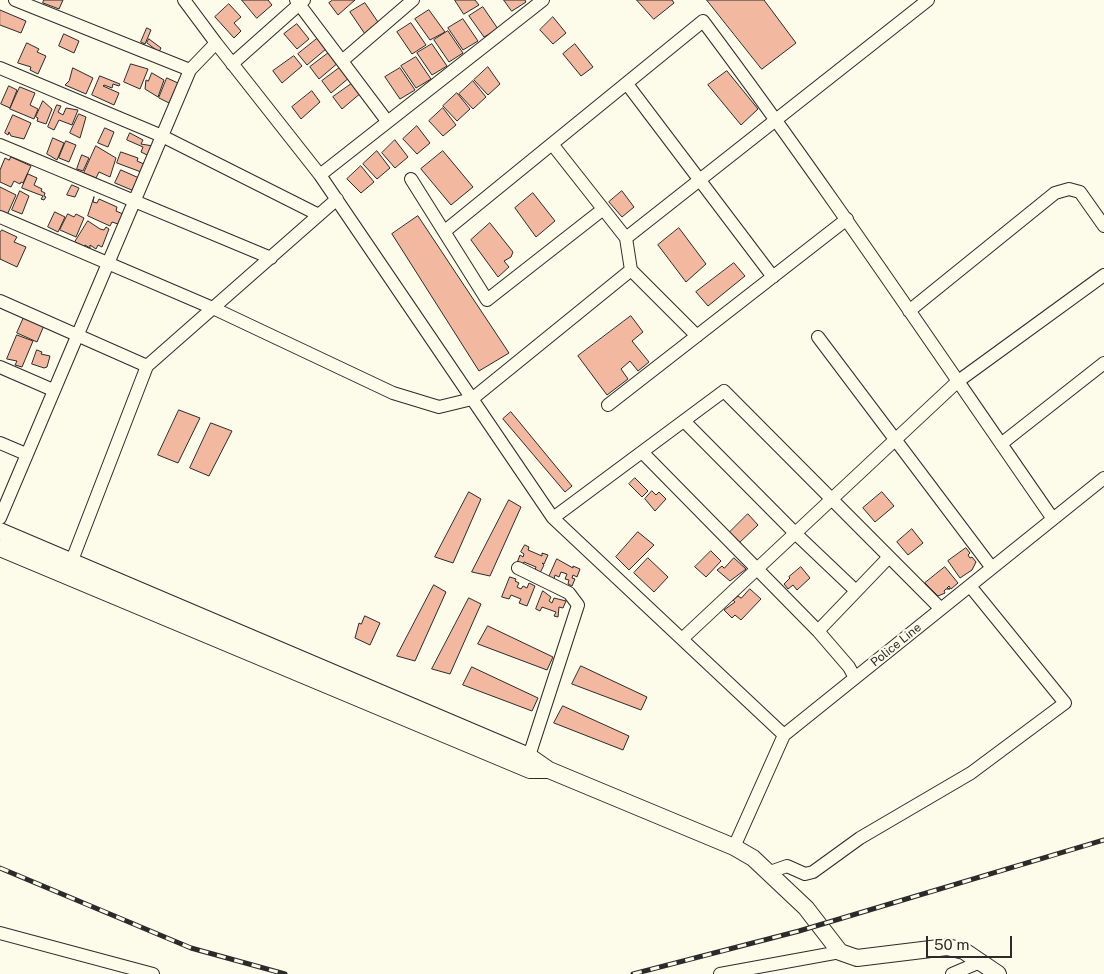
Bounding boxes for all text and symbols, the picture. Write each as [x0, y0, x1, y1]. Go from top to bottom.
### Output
street label: Police Line [868, 620, 924, 670]
scale bar [929, 926, 1015, 958]
text: 50 m [934, 936, 969, 953]

